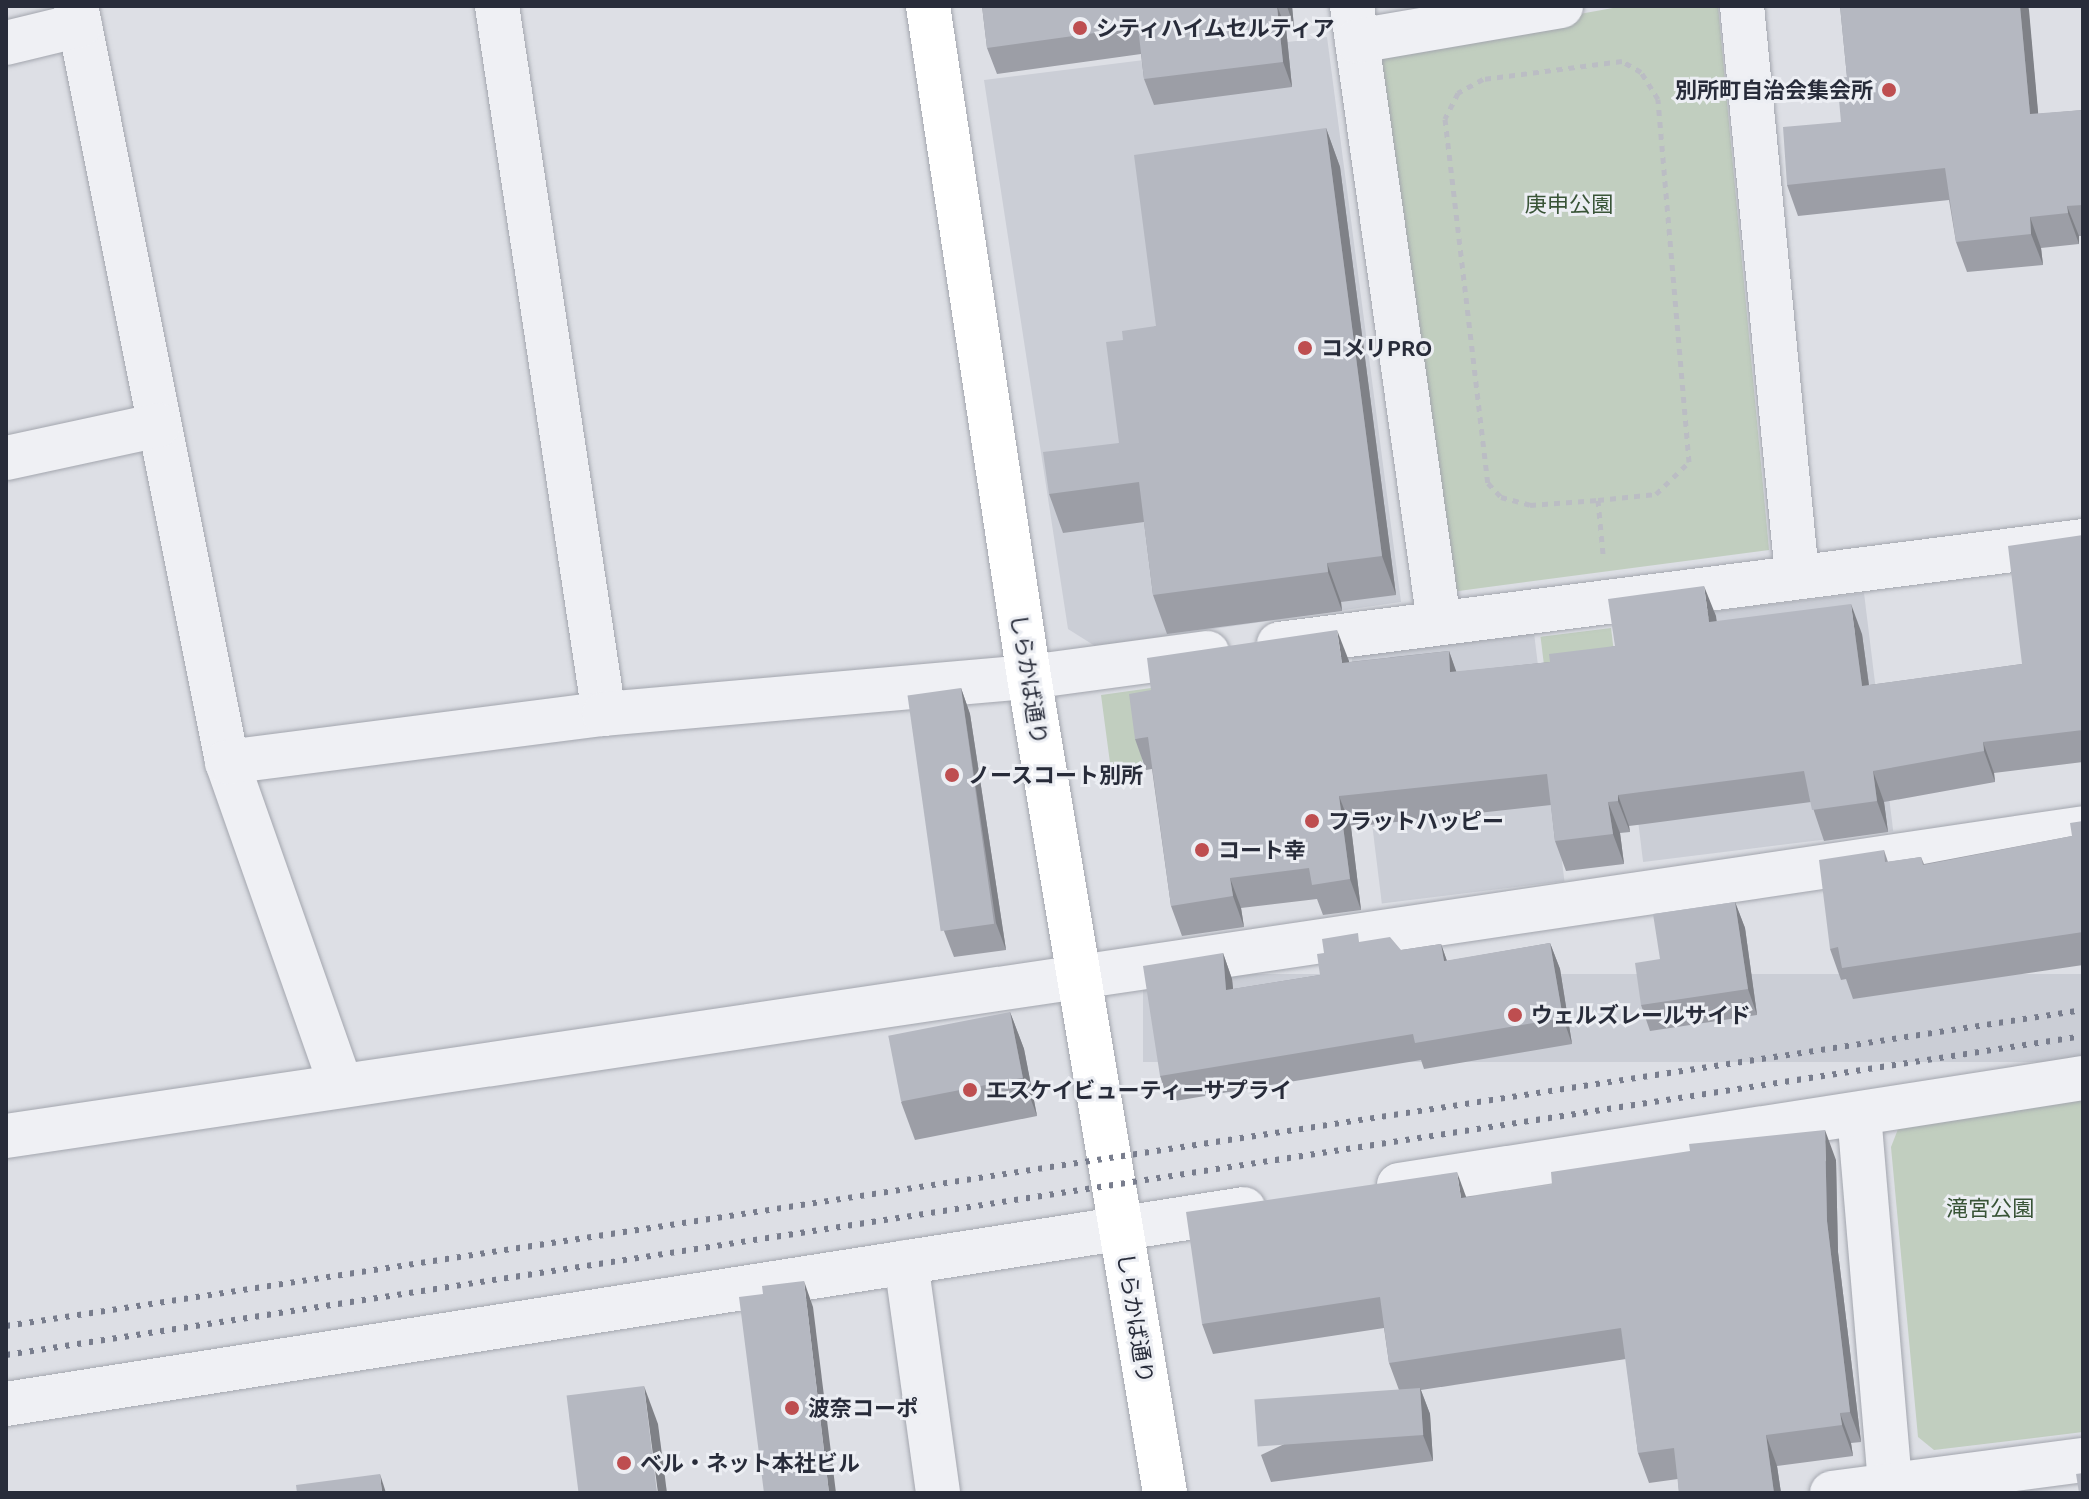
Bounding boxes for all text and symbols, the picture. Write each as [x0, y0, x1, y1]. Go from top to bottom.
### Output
place label: シティハイムセルティア [1096, 15, 1338, 41]
marker: シティハイムセルティア [1071, 19, 1089, 37]
place label: 別所町自治会集会所 [1675, 77, 1873, 103]
marker: 別所町自治会集会所 [1880, 81, 1898, 99]
park label: 庚申公園 [1525, 191, 1613, 217]
place label: コメリPRO [1321, 335, 1432, 361]
marker: コメリPRO [1296, 339, 1314, 357]
street label: しらかば通り [1007, 612, 1053, 746]
place label: ノースコート別所 [968, 762, 1144, 788]
marker: ノースコート別所 [943, 766, 961, 784]
place label: フラットハッピー [1328, 808, 1504, 834]
marker: フラットハッピー [1303, 812, 1321, 830]
place label: コート幸 [1218, 837, 1306, 863]
marker: コート幸 [1193, 841, 1211, 859]
place label: ウェルズレールサイド [1531, 1002, 1751, 1028]
marker: ウェルズレールサイド [1506, 1006, 1524, 1024]
place label: エスケイビューティーサプライ [986, 1077, 1294, 1103]
marker: エスケイビューティーサプライ [961, 1081, 979, 1099]
park label: 滝宮公園 [1946, 1195, 2034, 1221]
street label: しらかば通り [1113, 1251, 1159, 1385]
place label: 波奈コーポ [808, 1395, 918, 1421]
marker: 波奈コーポ [783, 1399, 801, 1417]
place label: ベル・ネット本社ビル [640, 1450, 860, 1476]
marker: ベル・ネット本社ビル [615, 1454, 633, 1472]

